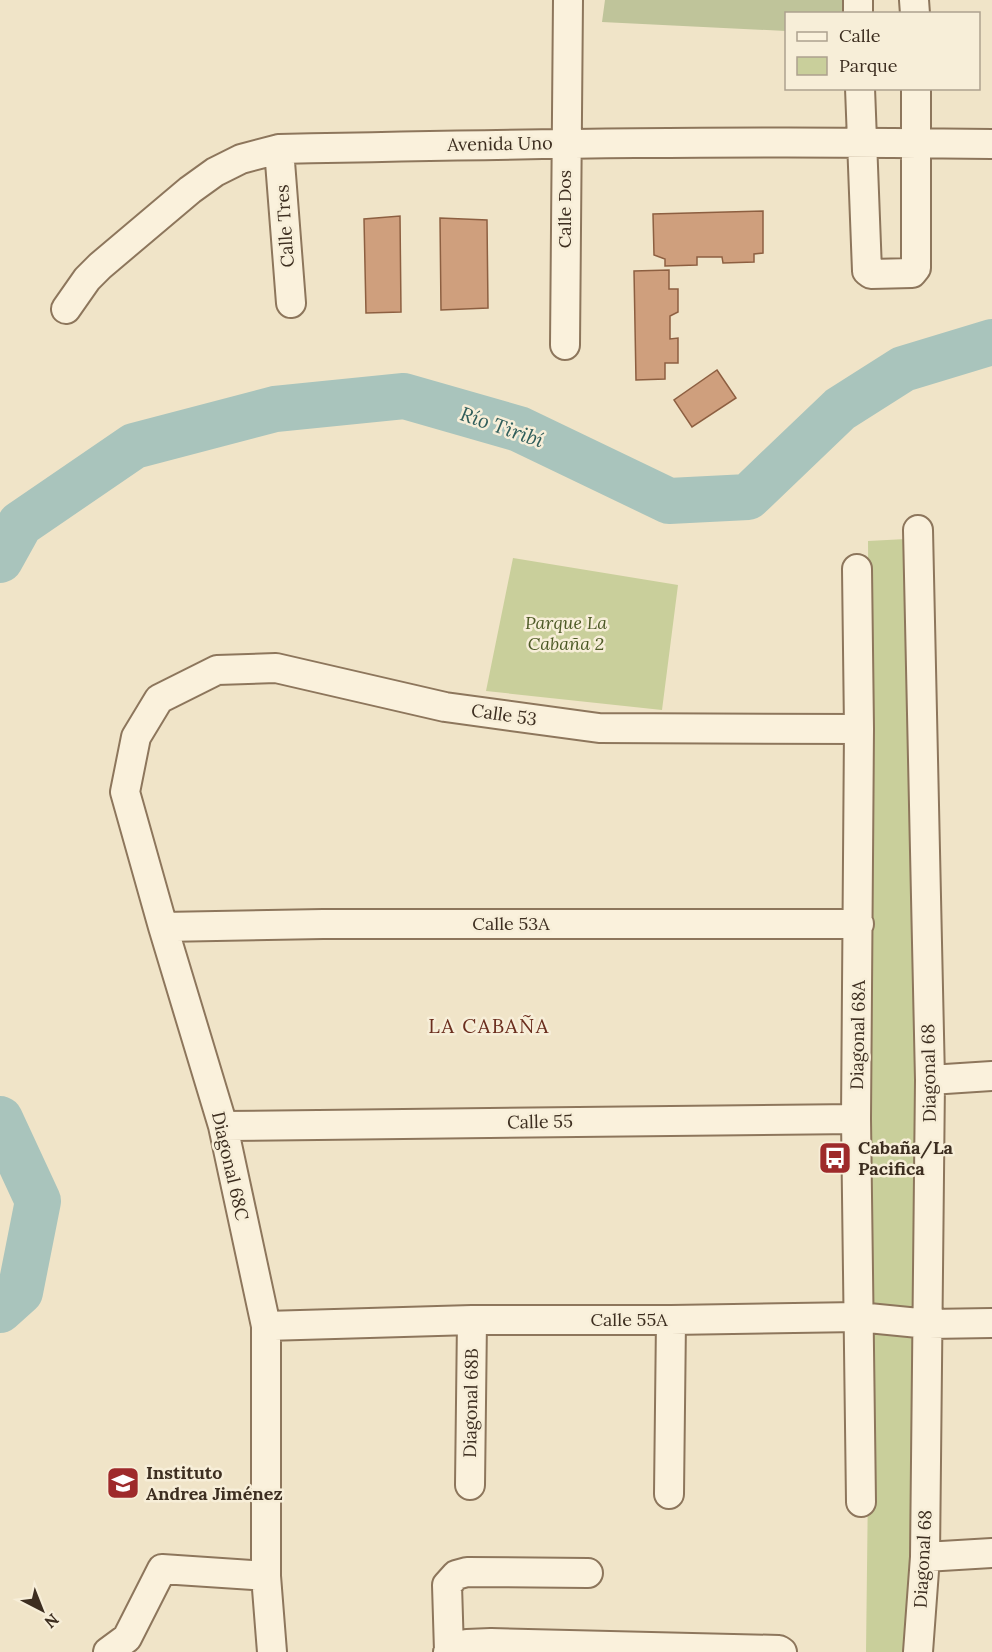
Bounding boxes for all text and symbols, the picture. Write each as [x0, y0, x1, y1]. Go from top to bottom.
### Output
legend [785, 12, 980, 90]
text: Calle [839, 24, 881, 47]
text: Parque [839, 54, 898, 77]
street label: Avenida Uno [446, 131, 553, 156]
street label: Calle Dos [553, 170, 576, 248]
street label: Calle Tres [270, 184, 299, 268]
water label: Río Tiribí [457, 401, 548, 453]
park label: Parque La Cabaña 2 [525, 611, 607, 655]
street label: Calle 53 [470, 699, 538, 730]
street label: Calle 53A [472, 912, 550, 935]
street label: Diagonal 68A [845, 979, 870, 1090]
district label: LA CABAÑA [428, 1013, 550, 1038]
street label: Diagonal 68 [916, 1024, 941, 1122]
street label: Diagonal 68C [207, 1109, 254, 1223]
street label: Calle 55 [507, 1109, 573, 1134]
place label: Cabaña/La Pacifica [858, 1136, 954, 1180]
bus stop icon: Cabaña/La Pacifica [817, 1140, 853, 1176]
street label: Calle 55A [590, 1308, 668, 1331]
street label: Diagonal 68B [458, 1348, 483, 1458]
place label: Instituto Andrea Jiménez [146, 1461, 283, 1505]
school or university icon: Instituto Andrea Jiménez [105, 1465, 141, 1501]
street label: Diagonal 68 [908, 1509, 937, 1609]
north arrow [12, 1580, 72, 1640]
text: N [41, 1610, 63, 1633]

